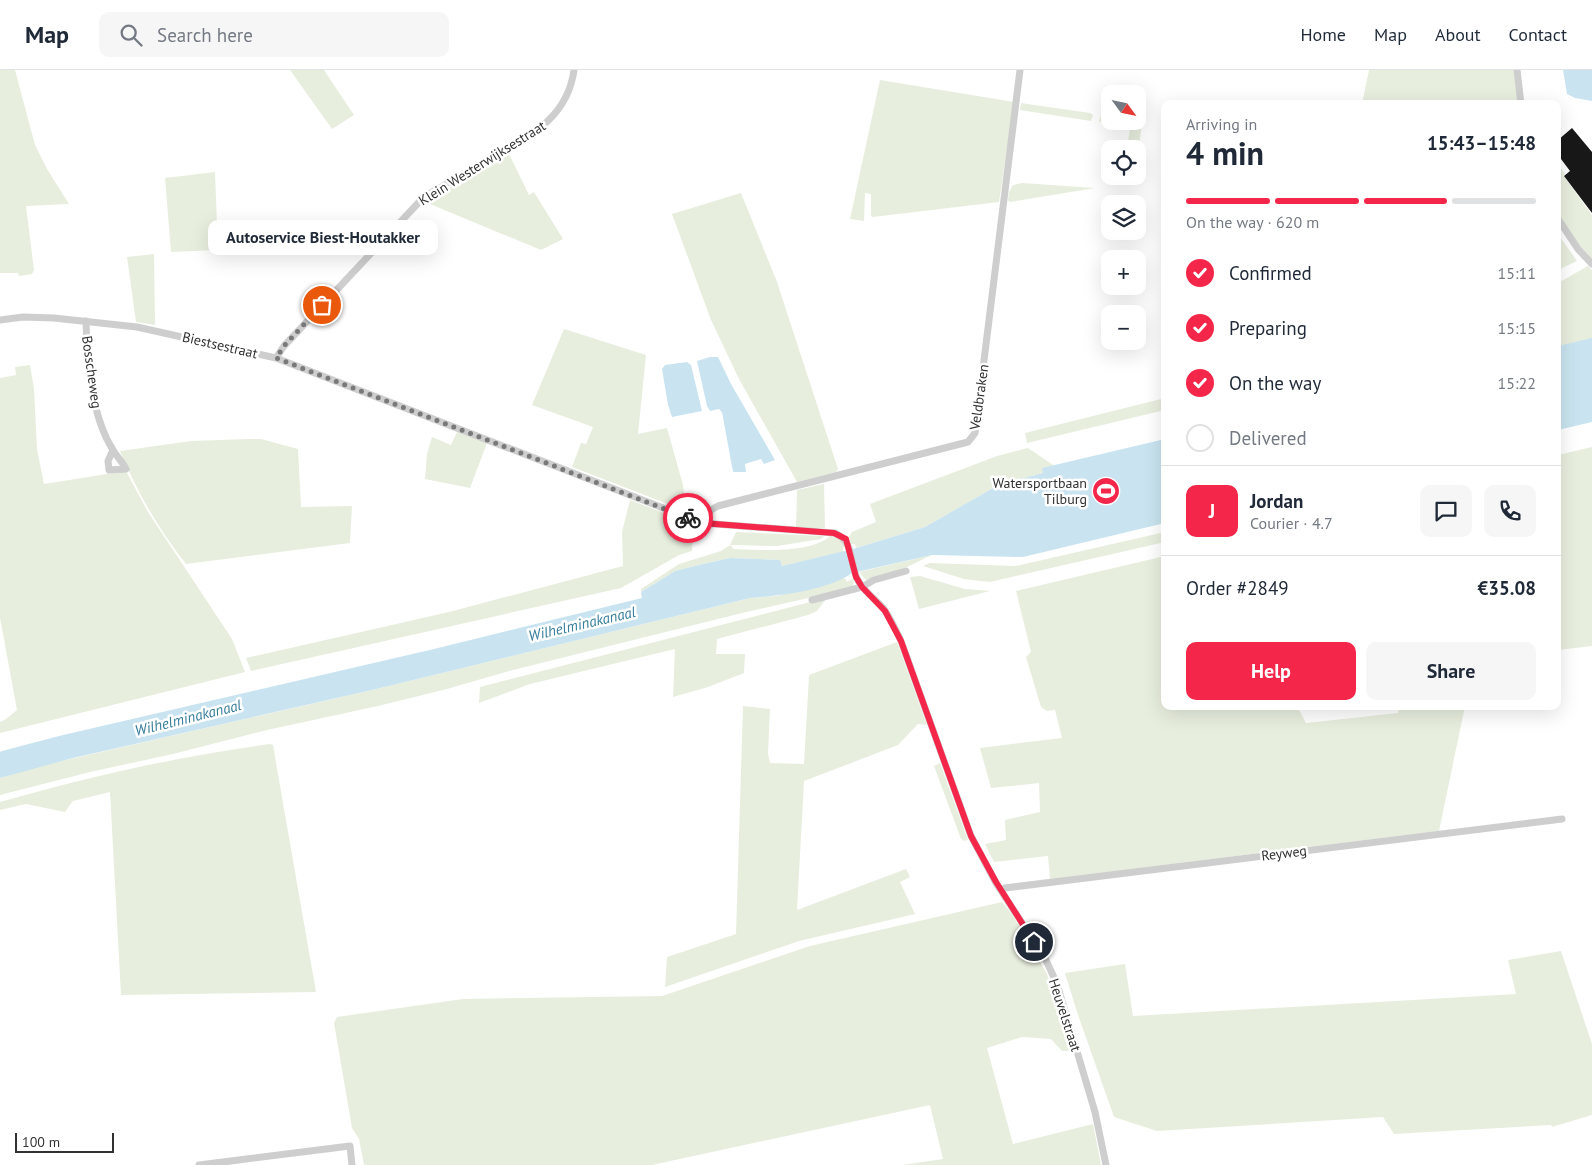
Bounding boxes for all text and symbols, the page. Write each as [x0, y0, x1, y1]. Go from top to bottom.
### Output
search box [99, 12, 449, 57]
text: Map [25, 19, 69, 50]
icon: search [117, 21, 145, 49]
text: Search here [157, 23, 253, 47]
text: Home [1300, 23, 1346, 46]
text: Map [1374, 23, 1407, 46]
text: About [1435, 23, 1481, 46]
text: Contact [1509, 23, 1567, 46]
north arrow [1101, 85, 1146, 130]
map controls [1101, 85, 1146, 350]
text: Arriving in [1186, 114, 1257, 134]
street label: Klein Westerwijksestraat [415, 116, 549, 209]
text: 15:43–15:48 [1427, 131, 1536, 155]
text: 4 min [1186, 132, 1264, 174]
button: locate [1101, 140, 1146, 185]
button: layers [1101, 195, 1146, 240]
text: On the way · 620 m [1186, 212, 1319, 232]
callout: Autoservice Biest-Houtakker [207, 220, 437, 255]
text: Autoservice Biest-Houtakker [226, 227, 420, 247]
button: + [1101, 250, 1146, 295]
icon: check [1186, 259, 1214, 287]
text: Confirmed [1229, 261, 1312, 285]
text: 15:11 [1498, 263, 1536, 283]
pin [301, 284, 343, 326]
icon: bag [308, 291, 336, 319]
button: − [1101, 305, 1146, 350]
icon: check [1186, 314, 1214, 342]
text: Preparing [1229, 316, 1307, 340]
text: 15:15 [1498, 318, 1536, 338]
street label: Biestsestraat [181, 328, 260, 362]
street label: Bosscheweg [78, 335, 106, 409]
street label: Veldbraken [965, 363, 993, 432]
icon: check [1186, 369, 1214, 397]
text: On the way [1229, 371, 1321, 395]
text: 15:22 [1498, 373, 1536, 393]
text: Delivered [1229, 426, 1307, 450]
place label: Watersportbaan Tilburg [993, 474, 1087, 508]
sports icon: Watersportbaan Tilburg [1091, 476, 1121, 506]
button: chat [1420, 485, 1472, 537]
button: phone [1484, 485, 1536, 537]
text: Jordan [1250, 489, 1303, 513]
courier [663, 493, 713, 543]
text: J [1209, 499, 1215, 523]
icon: bike [674, 504, 702, 532]
text: Courier · 4.7 [1250, 513, 1333, 533]
text: Order #2849 [1186, 576, 1289, 600]
text: €35.08 [1477, 576, 1536, 600]
water label: Wilhelminakanaal [526, 602, 637, 645]
button: Help [1186, 642, 1356, 700]
button: Share [1366, 642, 1536, 700]
water label: Wilhelminakanaal [133, 695, 243, 740]
street label: Reyweg [1260, 841, 1308, 865]
pin [1013, 921, 1055, 963]
icon: home [1020, 928, 1048, 956]
street label: Heuvelstraat [1045, 976, 1085, 1054]
scale bar [15, 1130, 114, 1153]
text: 100 m [22, 1133, 60, 1151]

